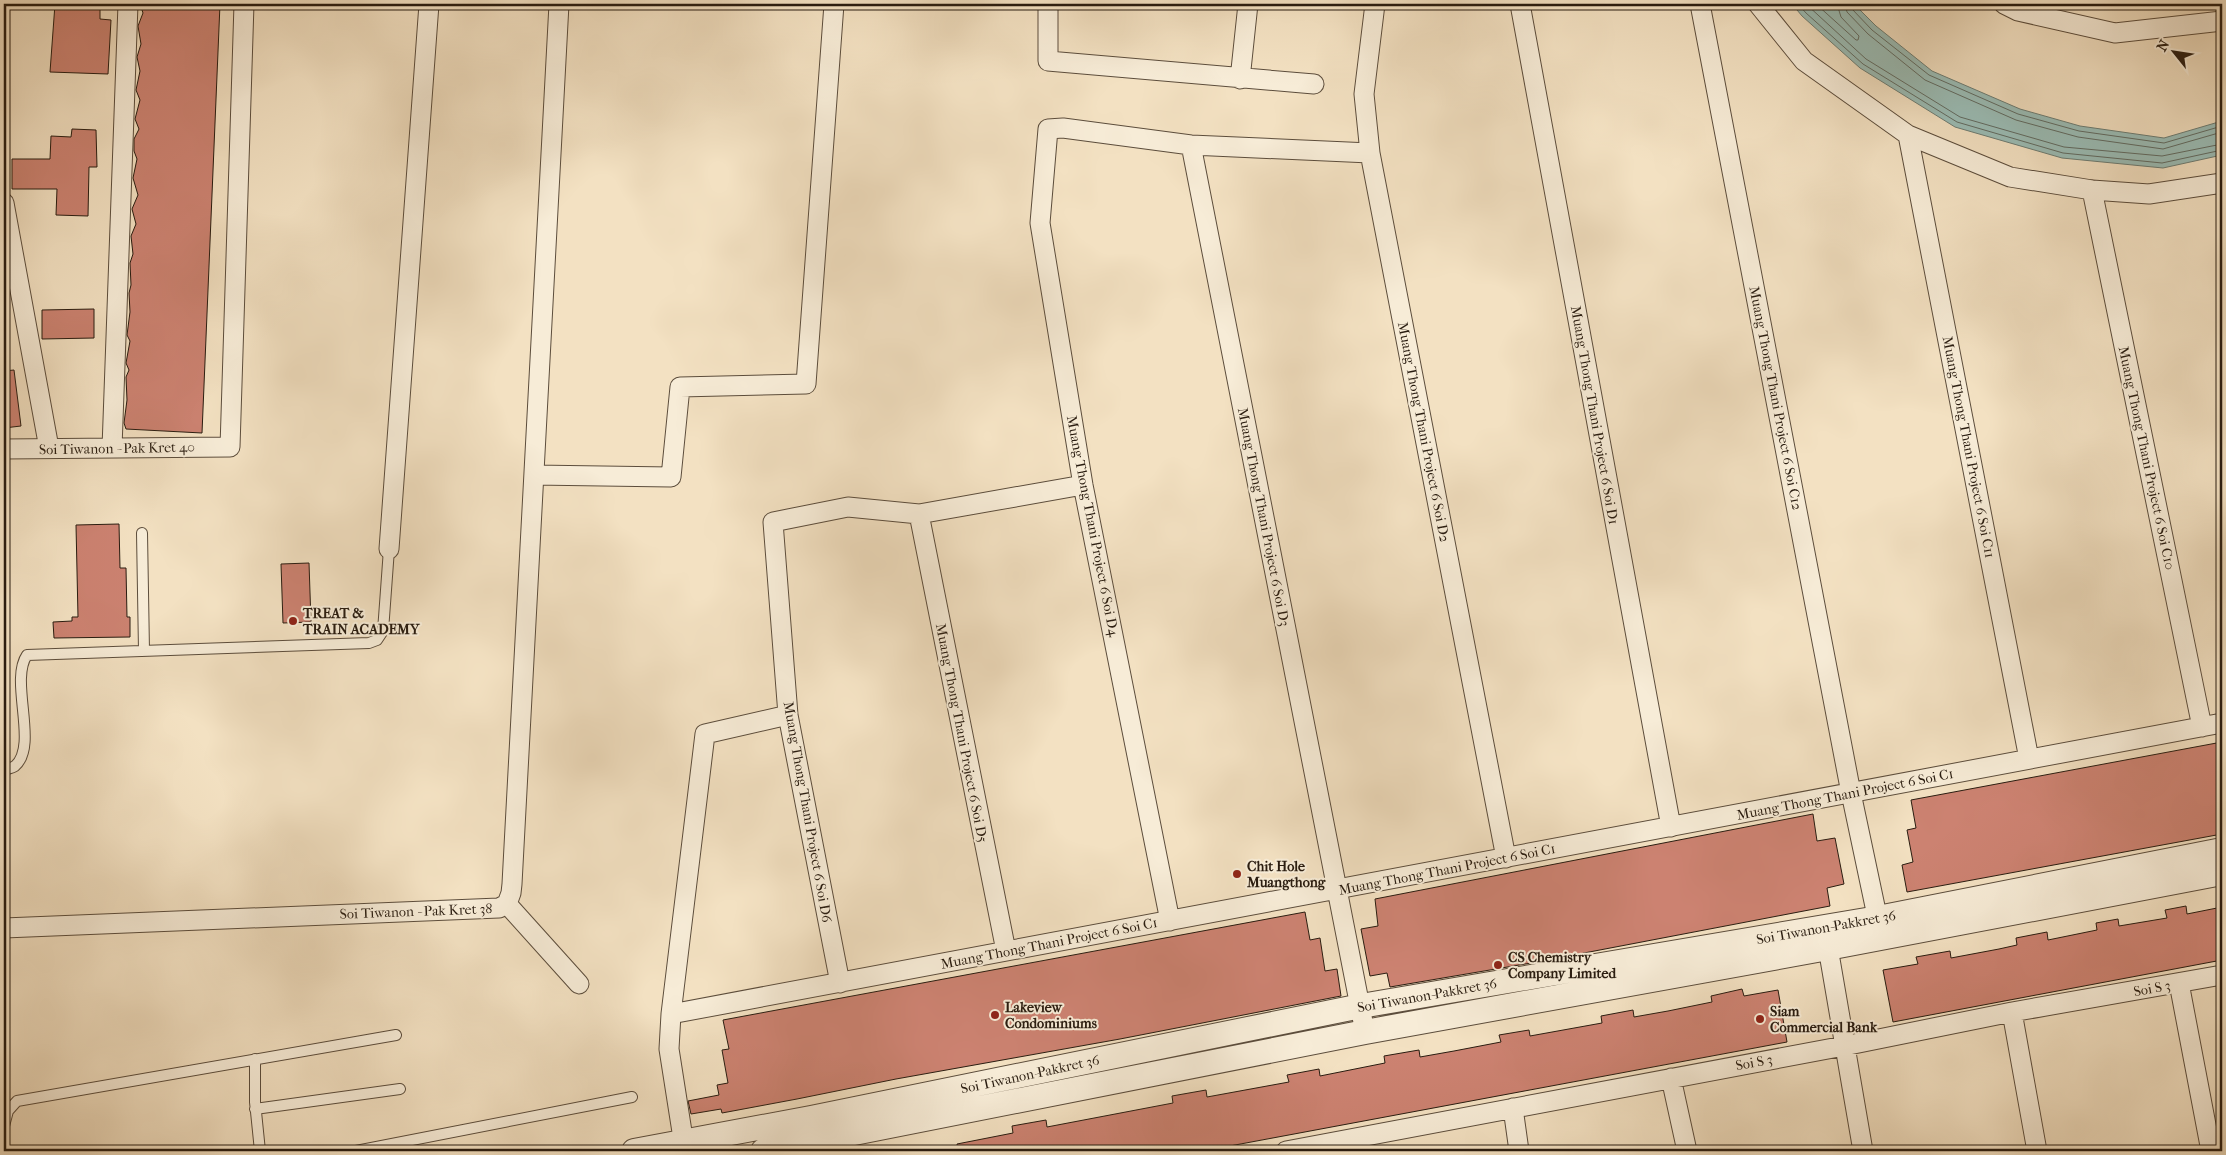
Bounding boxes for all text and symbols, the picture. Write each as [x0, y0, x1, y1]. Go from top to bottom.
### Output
north arrow [2148, 28, 2198, 78]
text: N [2153, 37, 2173, 55]
street label: Muang Thong Thani Project 6 Soi C12 [1745, 285, 1806, 511]
street label: Muang Thong Thani Project 6 Soi D1 [1567, 304, 1622, 526]
street label: Muang Thong Thani Project 6 Soi D2 [1394, 321, 1453, 544]
street label: Muang Thong Thani Project 6 Soi C11 [1939, 335, 1998, 559]
street label: Muang Thong Thani Project 6 Soi C10 [2114, 345, 2179, 571]
street label: Muang Thong Thani Project 6 Soi D3 [1234, 406, 1293, 628]
street label: Muang Thong Thani Project 6 Soi D4 [1063, 414, 1122, 639]
street label: Soi Tiwanon - Pak Kret 40 [39, 439, 195, 458]
place label: TREAT & TRAIN ACADEMY [302, 605, 421, 638]
marker: TREAT & TRAIN ACADEMY [287, 615, 299, 627]
street label: Muang Thong Thani Project 6 Soi D5 [932, 622, 991, 844]
street label: Muang Thong Thani Project 6 Soi D6 [780, 700, 835, 924]
street label: Muang Thong Thani Project 6 Soi C1 [1735, 765, 1955, 824]
street label: Muang Thong Thani Project 6 Soi C1 [1337, 840, 1557, 899]
place label: Chit Hole Muangthong [1246, 858, 1326, 891]
marker: Chit Hole Muangthong [1231, 868, 1243, 880]
street label: Soi Tiwanon - Pak Kret 38 [339, 900, 493, 923]
street label: Soi Tiwanon-Pakkret 36 [1755, 907, 1898, 948]
street label: Muang Thong Thani Project 6 Soi C1 [939, 914, 1159, 973]
place label: CS Chemistry Company Limited [1508, 949, 1617, 982]
marker: CS Chemistry Company Limited [1492, 959, 1504, 971]
street label: Soi Tiwanon-Pakkret 36 [1356, 975, 1499, 1016]
street label: Soi S 3 [2132, 977, 2172, 1000]
place label: Lakeview Condominiums [1005, 999, 1098, 1032]
place label: Siam Commercial Bank [1770, 1003, 1878, 1036]
marker: Lakeview Condominiums [989, 1009, 1001, 1021]
marker: Siam Commercial Bank [1754, 1013, 1766, 1025]
street label: Soi Tiwanon-Pakkret 36 [959, 1051, 1101, 1098]
street label: Soi S 3 [1734, 1051, 1774, 1074]

